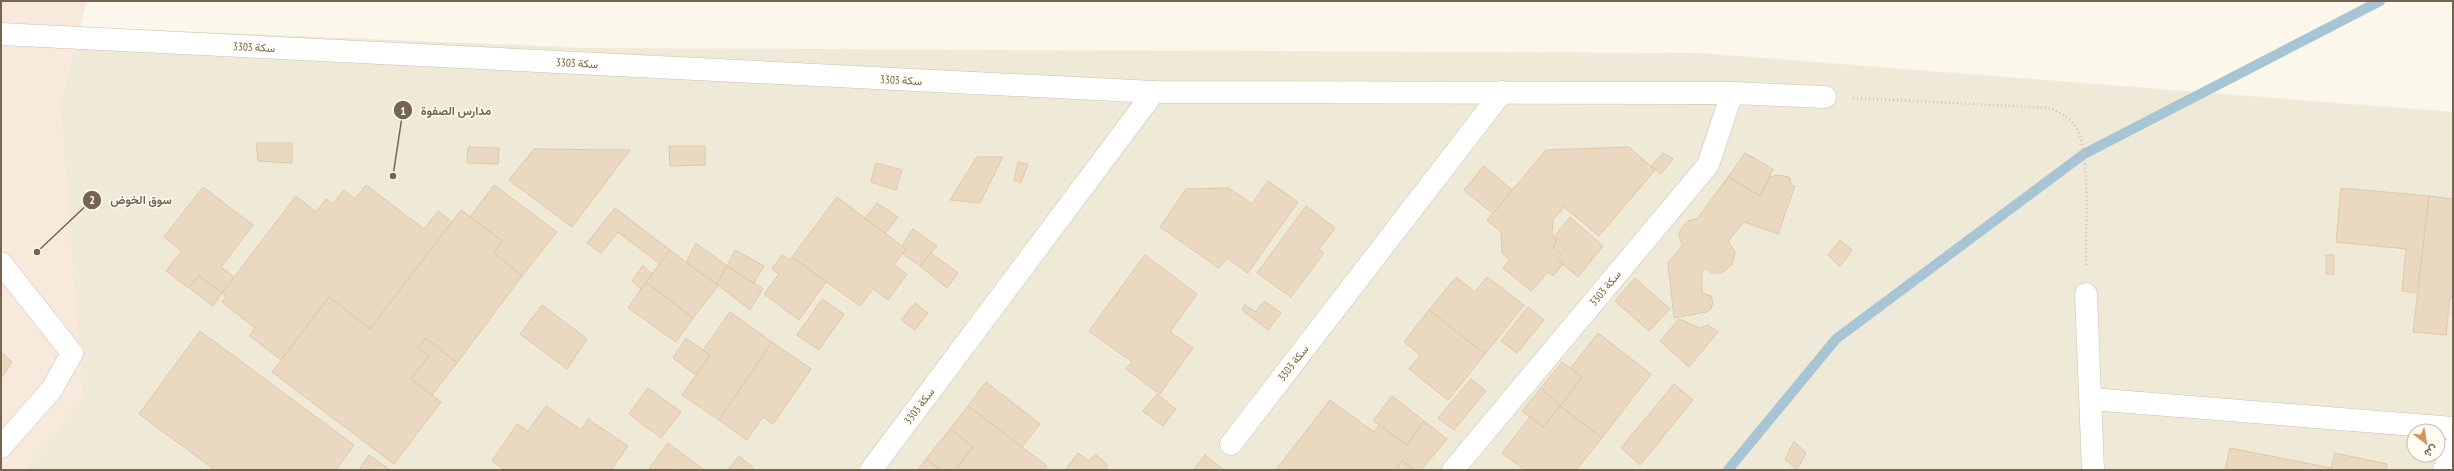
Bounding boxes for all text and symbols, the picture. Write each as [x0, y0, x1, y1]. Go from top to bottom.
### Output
street label: سكة 3303 [233, 39, 276, 55]
street label: سكة 3303 [556, 55, 599, 71]
street label: سكة 3303 [880, 72, 923, 88]
callout: مدارس الصفوة [393, 98, 500, 122]
text: 1 [400, 103, 406, 118]
text: مدارس الصفوة [421, 103, 492, 119]
callout: سوق الخوض [82, 188, 179, 212]
text: 2 [89, 192, 95, 207]
text: سوق الخوض [110, 192, 172, 208]
street label: سكة 3303 [1586, 267, 1624, 309]
street label: سكة 3303 [1275, 342, 1312, 384]
street label: سكة 3303 [901, 385, 937, 427]
north arrow [2406, 423, 2446, 463]
text: ش [2422, 442, 2440, 461]

